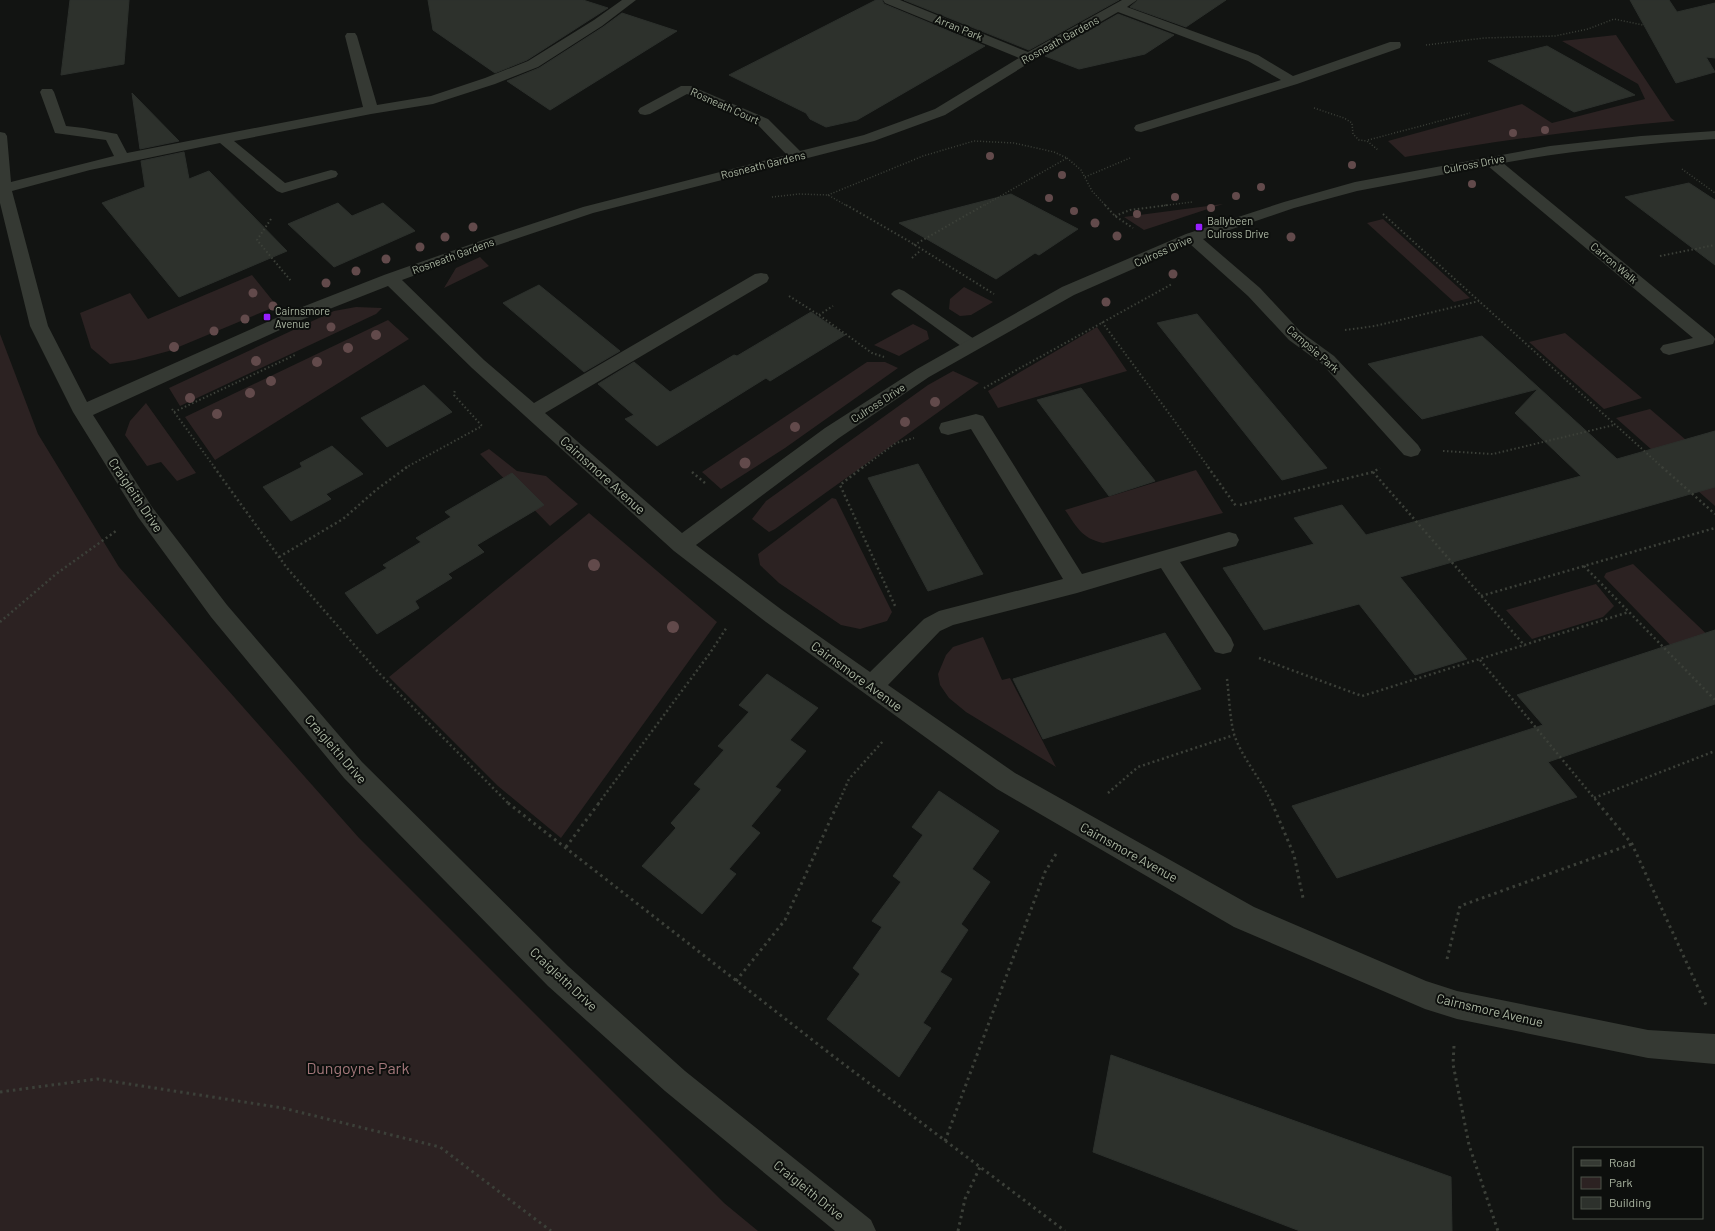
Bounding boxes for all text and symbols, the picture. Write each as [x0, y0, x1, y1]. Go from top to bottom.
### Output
street label: Arran Park [934, 12, 985, 43]
street label: Rosneath Gardens [1019, 13, 1101, 66]
street label: Rosneath Court [689, 85, 762, 127]
street label: Rosneath Gardens [719, 148, 807, 181]
street label: Culross Drive [1442, 151, 1506, 176]
place label: Ballybeen Culross Drive [1207, 214, 1269, 240]
marker: Ballybeen Culross Drive [1194, 222, 1204, 232]
street label: Culross Drive [1132, 232, 1194, 269]
street label: Rosneath Gardens [410, 235, 496, 276]
street label: Carron Walk [1588, 239, 1641, 286]
place label: Cairnsmore Avenue [275, 304, 330, 330]
marker: Cairnsmore Avenue [262, 312, 272, 322]
street label: Campsie Park [1284, 322, 1343, 375]
street label: Culross Drive [848, 380, 907, 425]
street label: Cairnsmore Avenue [557, 433, 649, 517]
street label: Craigleith Drive [105, 455, 167, 535]
street label: Cairnsmore Avenue [808, 637, 906, 715]
street label: Craigleith Drive [302, 711, 370, 787]
street label: Cairnsmore Avenue [1077, 819, 1181, 885]
street label: Craigleith Drive [527, 944, 601, 1014]
street label: Cairnsmore Avenue [1435, 990, 1545, 1030]
park label: Dungoyne Park [307, 1058, 409, 1077]
legend [1573, 1147, 1703, 1219]
text: Road [1609, 1155, 1636, 1169]
street label: Craigleith Drive [771, 1157, 848, 1223]
text: Park [1609, 1175, 1633, 1189]
text: Building [1609, 1195, 1651, 1209]

